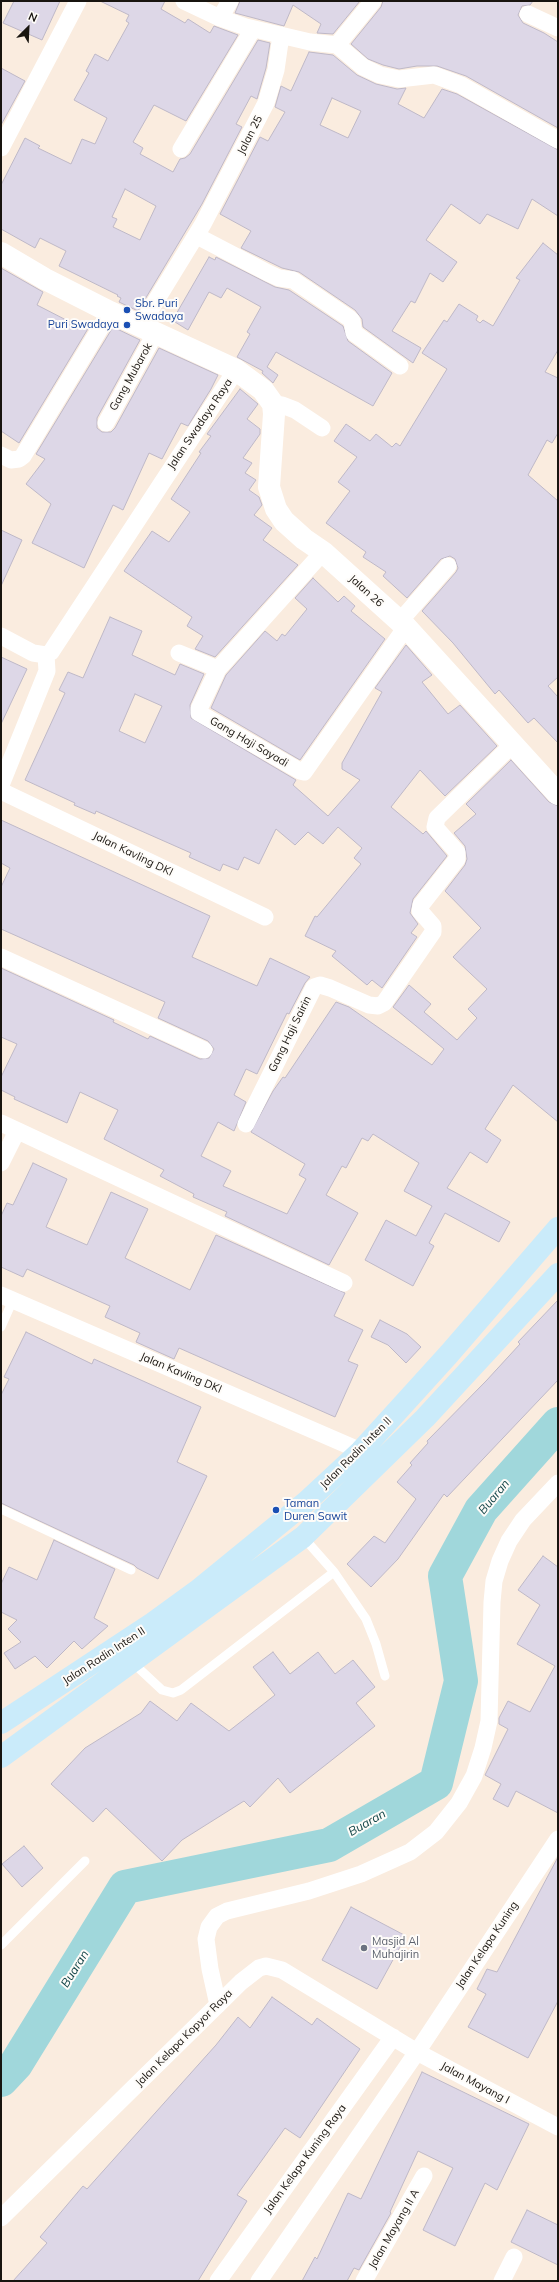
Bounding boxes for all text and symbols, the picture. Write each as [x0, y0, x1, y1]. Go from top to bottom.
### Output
north arrow [8, 8, 48, 48]
text: N [26, 9, 40, 25]
street label: Jalan 25 [235, 113, 265, 157]
place label: Sbr. Puri Swadaya [135, 297, 183, 323]
marker: Sbr. Puri Swadaya [122, 305, 132, 315]
place label: Puri Swadaya [48, 318, 119, 332]
marker: Puri Swadaya [122, 320, 132, 330]
street label: Gang Mubarok [107, 341, 155, 413]
street label: Jalan Swadaya Raya [165, 376, 235, 472]
street label: Jalan 26 [346, 572, 386, 610]
street label: Gang Haji Sayadi [207, 714, 291, 770]
street label: Jalan Kavling DKI [91, 829, 175, 879]
street label: Gang Haji Sairin [266, 994, 314, 1074]
street label: Jalan Kavling DKI [138, 1350, 224, 1396]
street label: Jalan Radin Inten II [318, 1415, 394, 1491]
water label: Buaran [475, 1477, 513, 1517]
place label: Taman Duren Sawit [284, 1497, 347, 1523]
marker: Taman Duren Sawit [271, 1505, 281, 1515]
street label: Jalan Radin Inten II [60, 1624, 148, 1688]
water label: Buaran [346, 1807, 388, 1839]
street label: Jalan Kelapa Kuning [453, 1899, 521, 1991]
place label: Masjid Al Muhajirin [372, 1935, 419, 1961]
marker: Masjid Al Muhajirin [359, 1943, 369, 1953]
water label: Buaran [58, 1948, 92, 1990]
street label: Jalan Kelapa Kopyor Raya [133, 1987, 235, 2089]
street label: Jalan Mayang I [438, 2059, 512, 2107]
street label: Jalan Kelapa Kuning Raya [261, 2102, 349, 2216]
street label: Jalan Mayang II A [366, 2187, 422, 2271]

